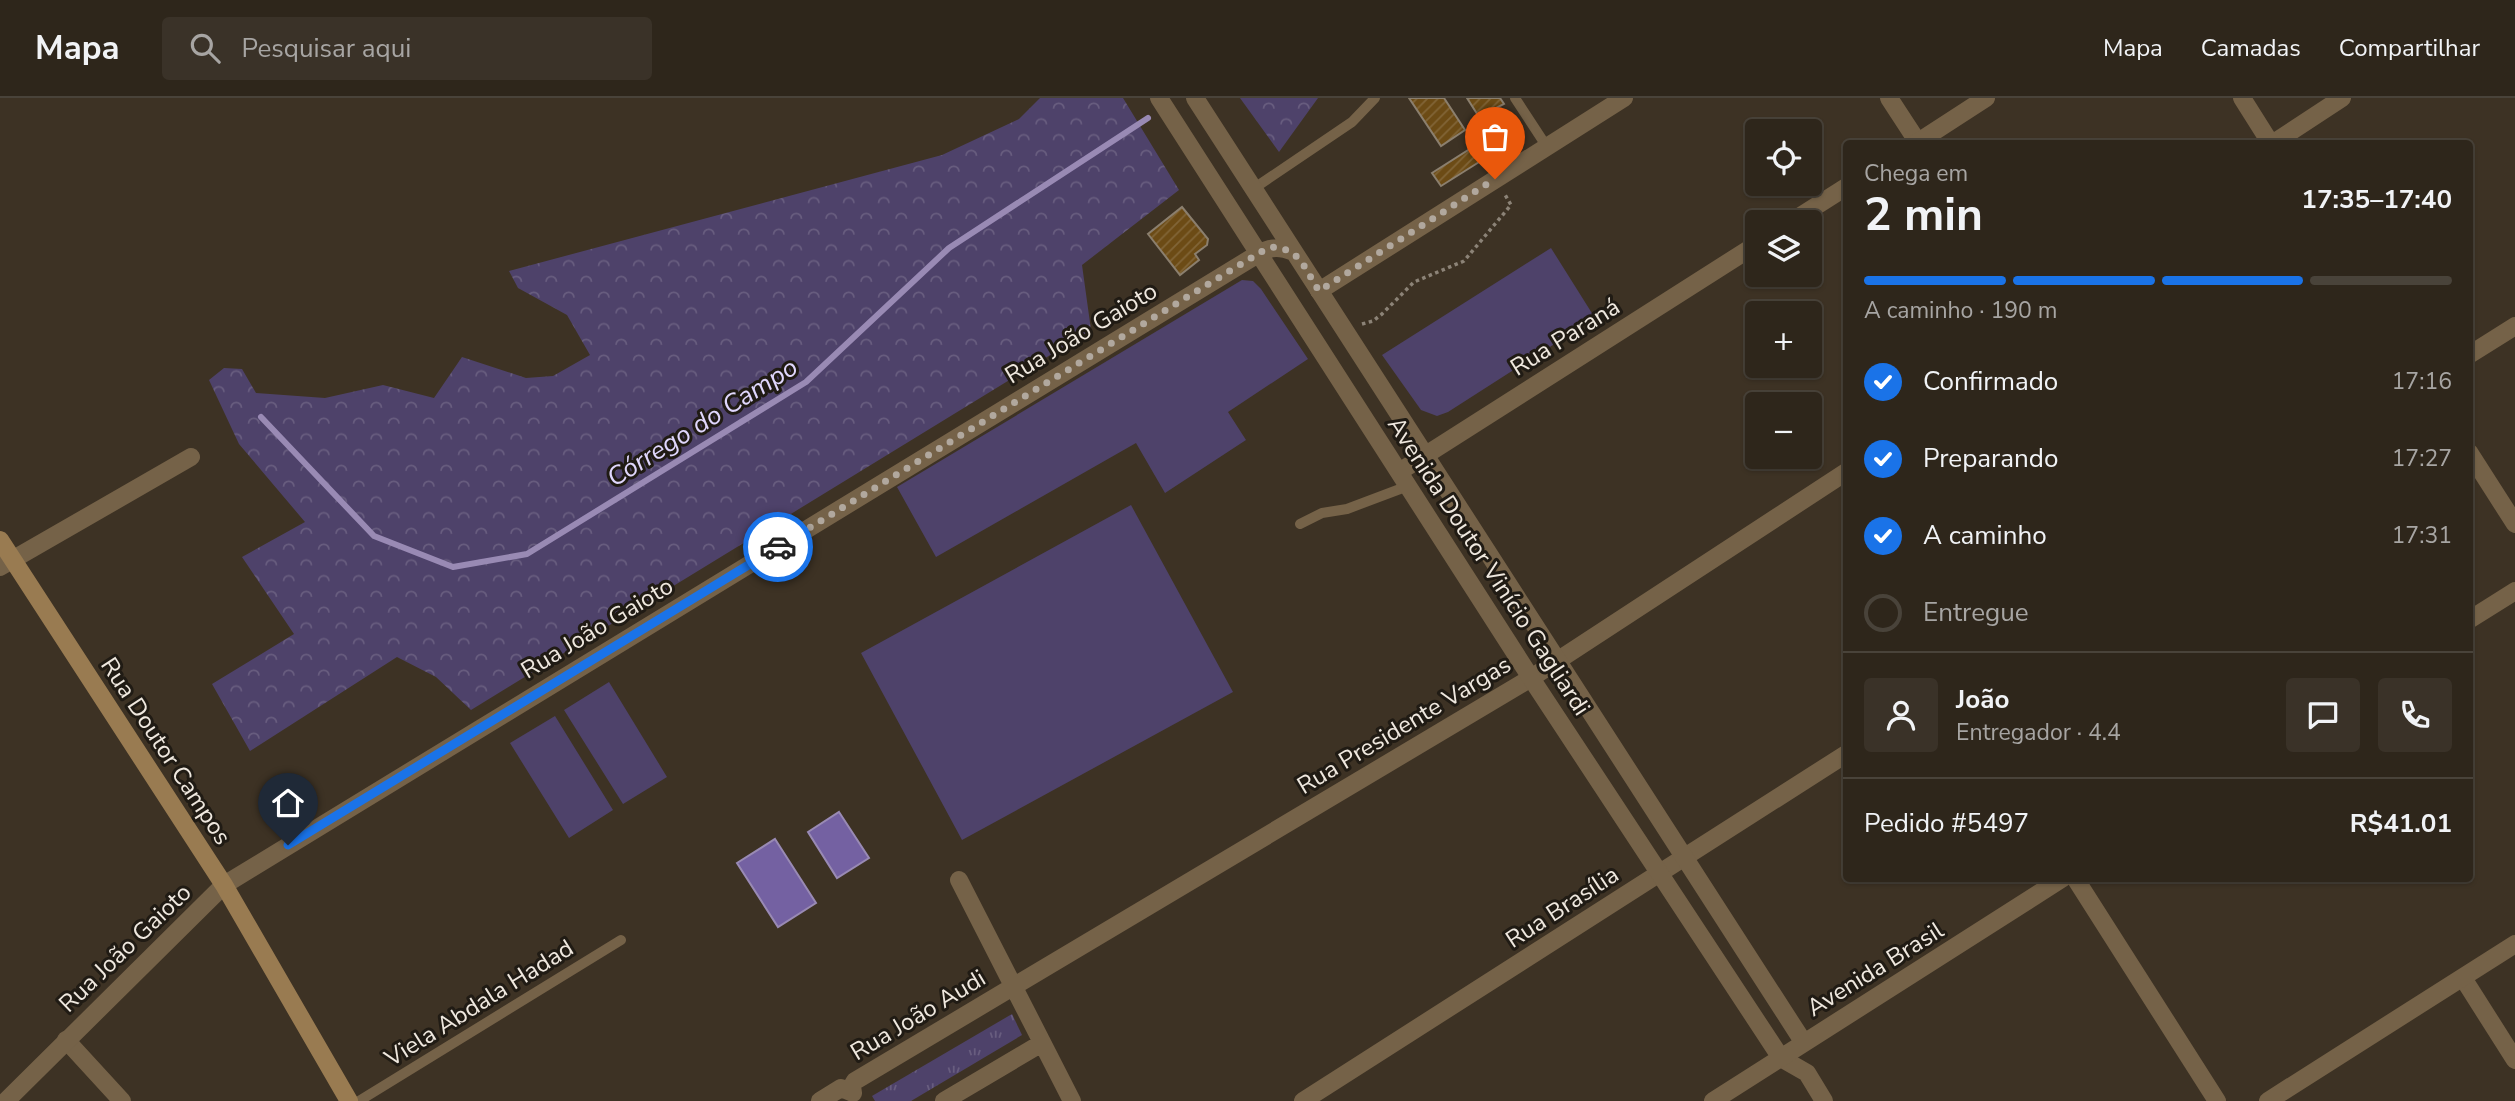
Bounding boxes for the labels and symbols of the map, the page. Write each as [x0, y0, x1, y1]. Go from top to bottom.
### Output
pin [1465, 107, 1525, 179]
street label: Rua João Gaioto [999, 275, 1163, 391]
street label: Rua Paraná [1504, 291, 1626, 383]
water label: Córrego do Campo [600, 350, 804, 495]
street label: Avenida Doutor Vinício Gagliardi [1380, 411, 1598, 721]
courier [743, 512, 813, 582]
street label: Rua João Gaioto [515, 570, 679, 686]
street label: Rua Presidente Vargas [1291, 648, 1517, 802]
street label: Rua Doutor Campos [93, 651, 239, 851]
pin [258, 773, 318, 845]
street label: Rua Brasília [1499, 859, 1625, 955]
street label: Rua João Gaioto [52, 877, 198, 1019]
street label: Avenida Brasil [1801, 914, 1949, 1024]
street label: Viela Abdala Hadad [378, 932, 579, 1075]
street label: Rua João Audi [844, 962, 992, 1068]

